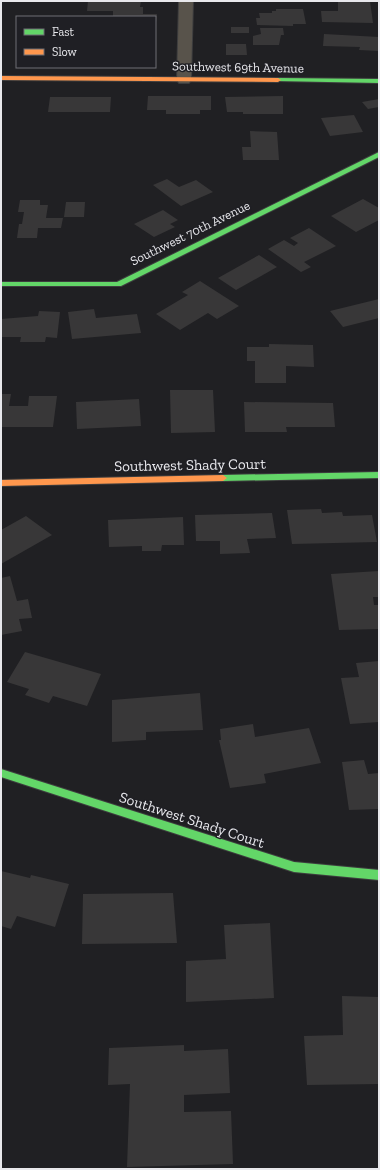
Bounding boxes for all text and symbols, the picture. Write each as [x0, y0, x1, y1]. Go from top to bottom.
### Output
legend [16, 16, 156, 68]
text: Fast [52, 25, 75, 39]
text: Slow [52, 45, 78, 59]
street label: Southwest 69th Avenue [172, 58, 304, 76]
street label: Southwest 70th Avenue [128, 197, 252, 269]
street label: Southwest Shady Court [114, 455, 266, 475]
street label: Southwest Shady Court [117, 788, 267, 852]

